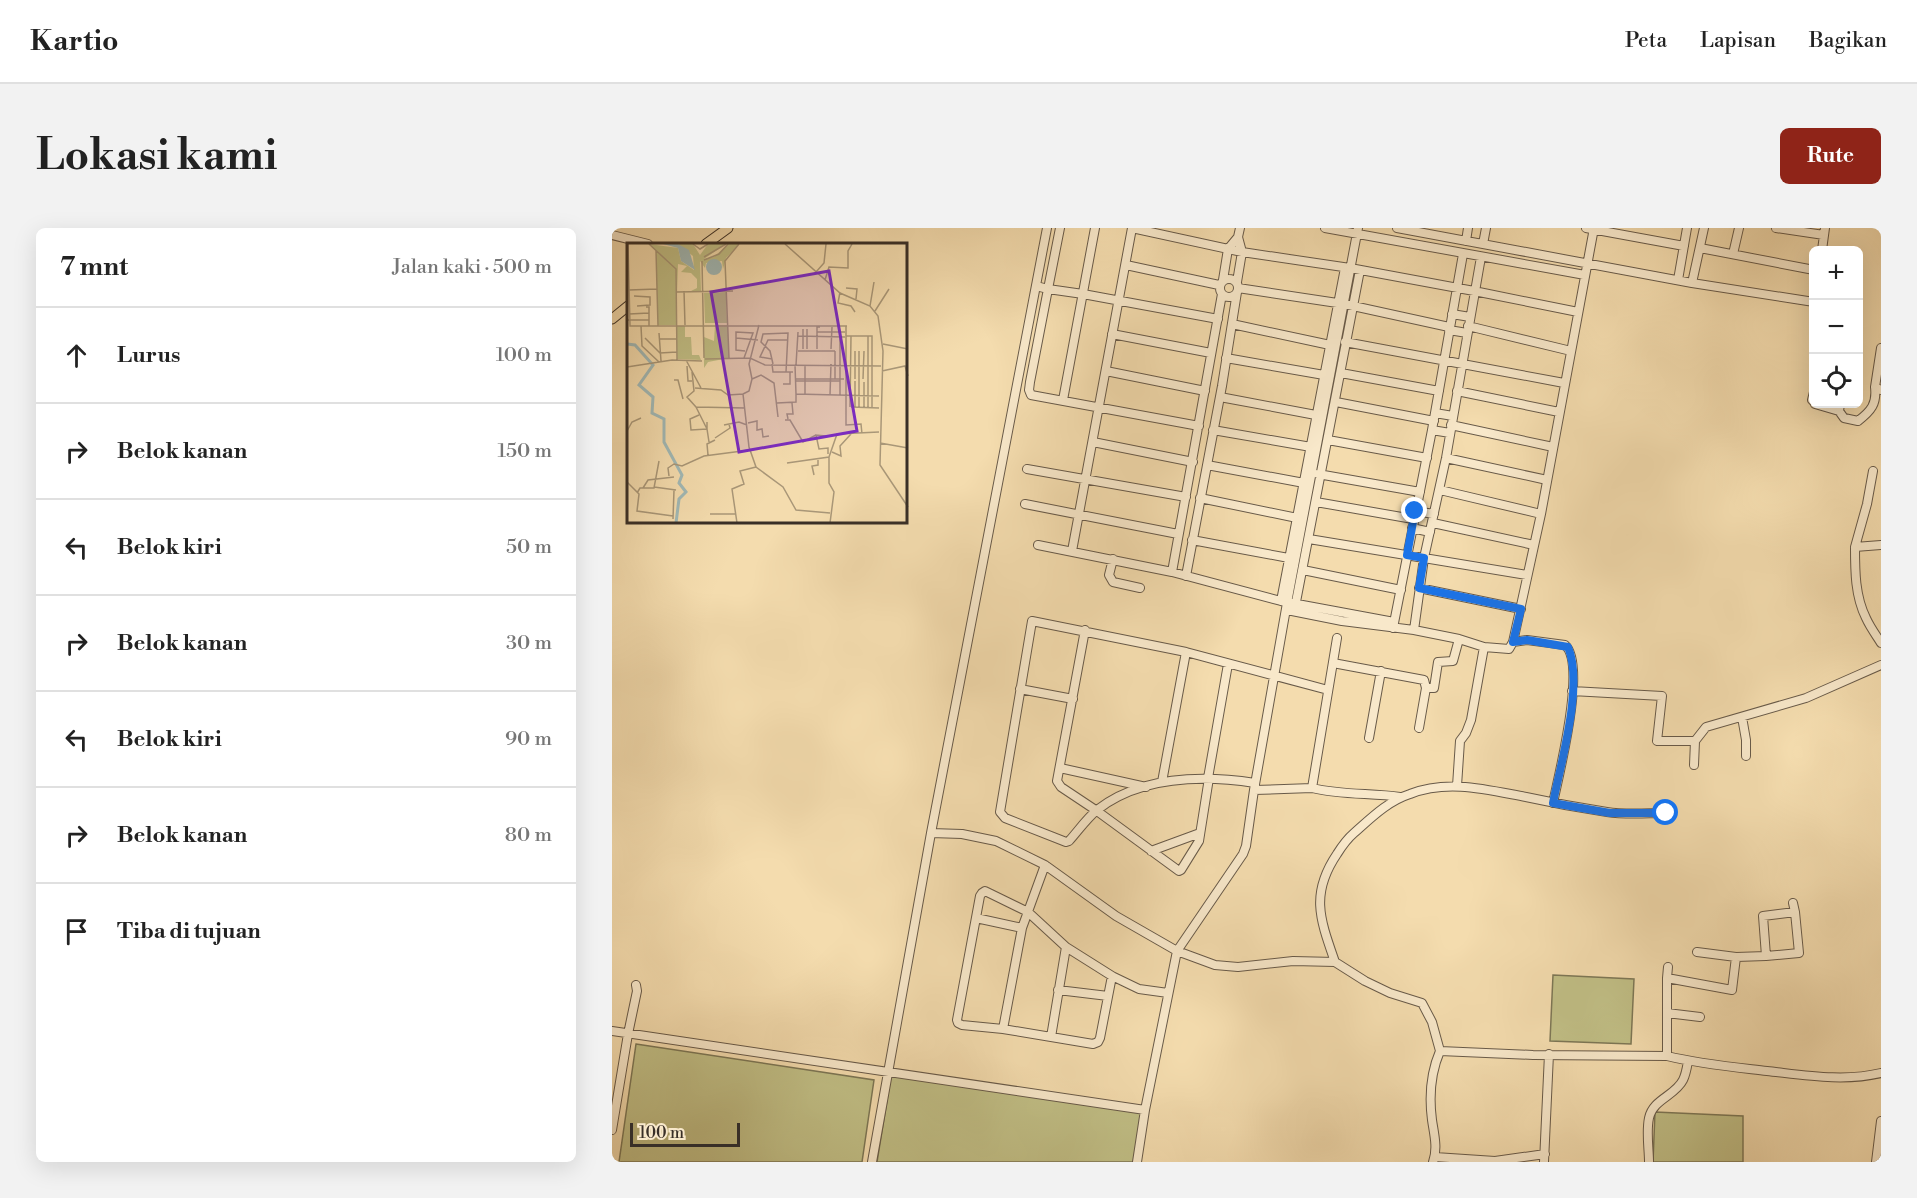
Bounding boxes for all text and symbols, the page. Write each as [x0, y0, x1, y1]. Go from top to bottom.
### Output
text: Kartio [30, 24, 119, 59]
text: Peta [1625, 28, 1667, 54]
text: Lapisan [1700, 28, 1776, 54]
text: Bagikan [1809, 28, 1887, 54]
button: Rute [1780, 128, 1881, 184]
text: Lokasi kami [36, 130, 277, 183]
inset map [627, 243, 908, 524]
map controls [1809, 246, 1863, 408]
button: + [1809, 246, 1863, 300]
text: 7 mnt [60, 251, 128, 283]
text: Jalan kaki · 500 m [392, 255, 552, 280]
button: − [1809, 300, 1863, 354]
icon: ahead [60, 339, 93, 372]
text: Lurus [117, 342, 180, 369]
text: 100 m [496, 343, 552, 368]
button: locate [1809, 354, 1863, 408]
icon: right [60, 435, 93, 468]
text: Belok kanan [117, 438, 247, 465]
text: 150 m [497, 439, 552, 464]
route end [1401, 497, 1427, 523]
icon: left [60, 531, 93, 564]
text: Belok kiri [117, 534, 222, 561]
text: 50 m [506, 535, 552, 560]
icon: right [60, 627, 93, 660]
text: Belok kanan [117, 630, 247, 657]
text: 30 m [506, 631, 552, 656]
icon: left [60, 723, 93, 756]
text: Belok kiri [117, 726, 222, 753]
text: 90 m [505, 727, 552, 752]
route start [1652, 799, 1678, 825]
icon: right [60, 819, 93, 852]
text: Belok kanan [117, 822, 247, 849]
text: 80 m [505, 823, 552, 848]
icon: arrive [60, 915, 93, 948]
text: Tiba di tujuan [117, 918, 261, 945]
scale bar [630, 1120, 740, 1148]
text: 100 m [639, 1123, 684, 1143]

